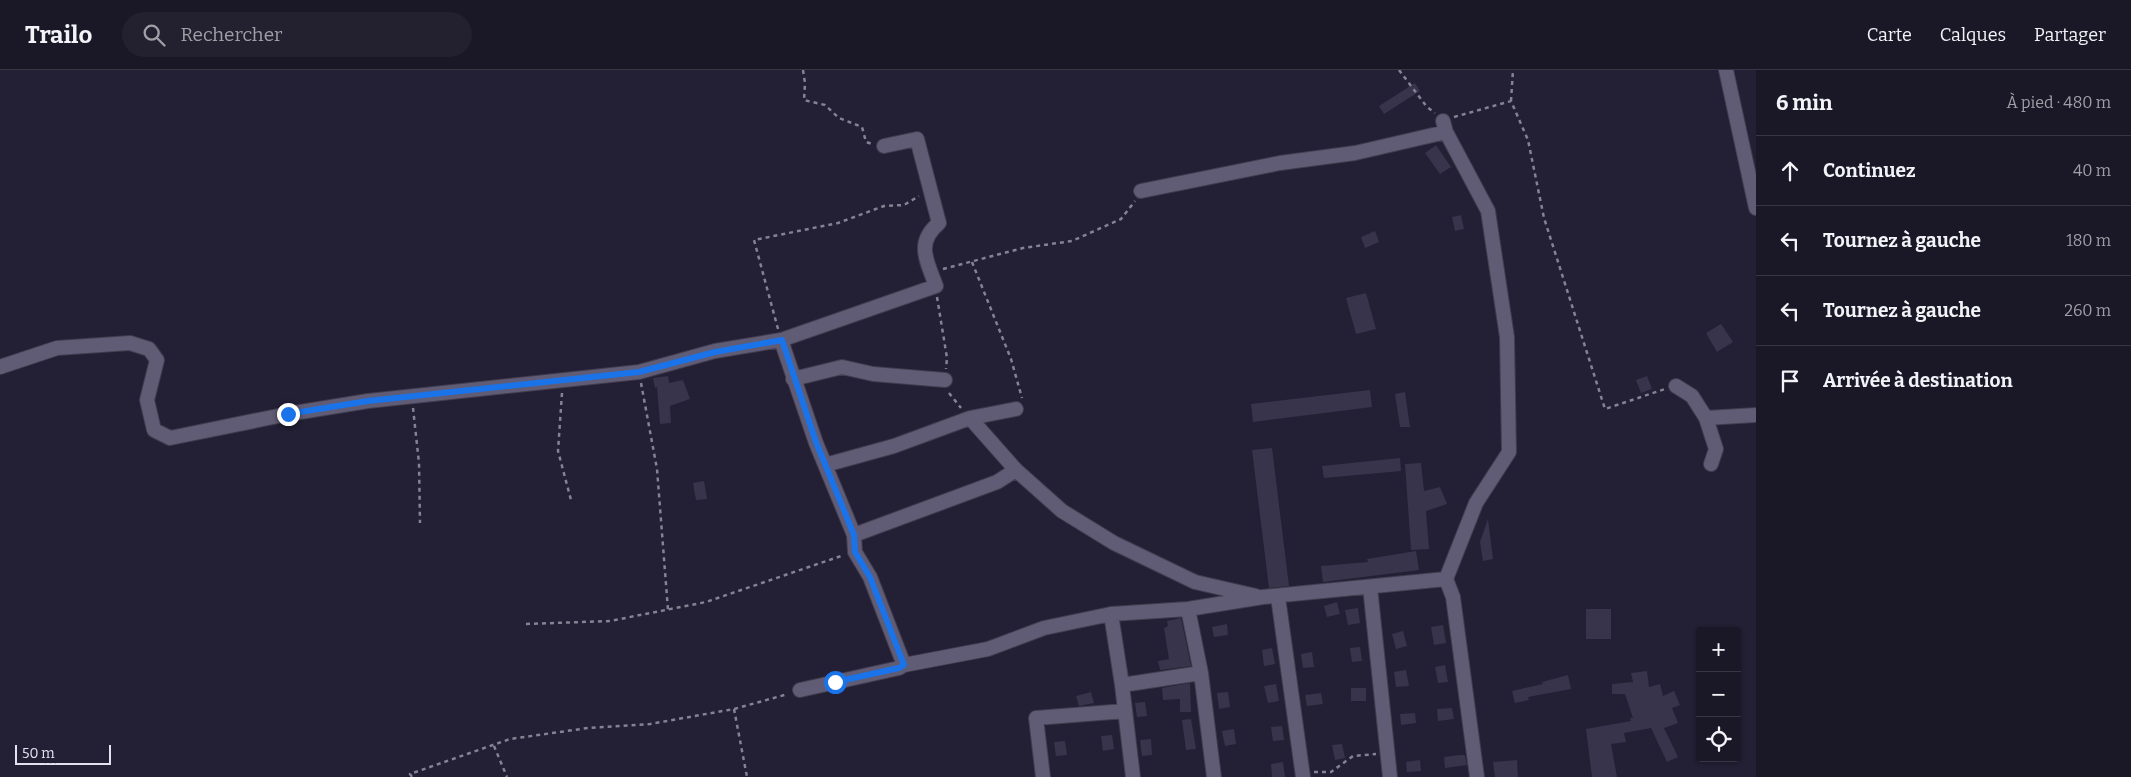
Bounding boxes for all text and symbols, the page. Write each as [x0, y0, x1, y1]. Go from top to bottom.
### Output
search box [122, 12, 472, 57]
text: Trailo [25, 21, 92, 49]
icon: search [140, 21, 168, 49]
text: Rechercher [180, 23, 282, 46]
text: Carte [1867, 24, 1912, 46]
text: Calques [1940, 24, 2006, 46]
text: Partager [2034, 24, 2106, 46]
text: 6 min [1776, 90, 1832, 116]
text: À pied · 480 m [2006, 93, 2111, 112]
icon: ahead [1776, 157, 1804, 185]
text: Continuez [1823, 159, 1916, 182]
text: 40 m [2073, 161, 2111, 180]
icon: left [1776, 227, 1804, 255]
text: Tournez à gauche [1823, 229, 1981, 252]
text: 180 m [2066, 231, 2111, 250]
icon: left [1776, 297, 1804, 325]
text: Tournez à gauche [1823, 299, 1981, 322]
text: 260 m [2064, 301, 2111, 320]
icon: arrive [1776, 367, 1804, 395]
text: Arrivée à destination [1823, 369, 2013, 392]
route end [277, 403, 300, 426]
map controls [1696, 627, 1741, 762]
button: + [1696, 627, 1741, 672]
route start [824, 671, 847, 694]
button: − [1696, 672, 1741, 717]
button: locate [1696, 717, 1741, 762]
scale bar [15, 742, 111, 765]
text: 50 m [22, 745, 55, 762]

